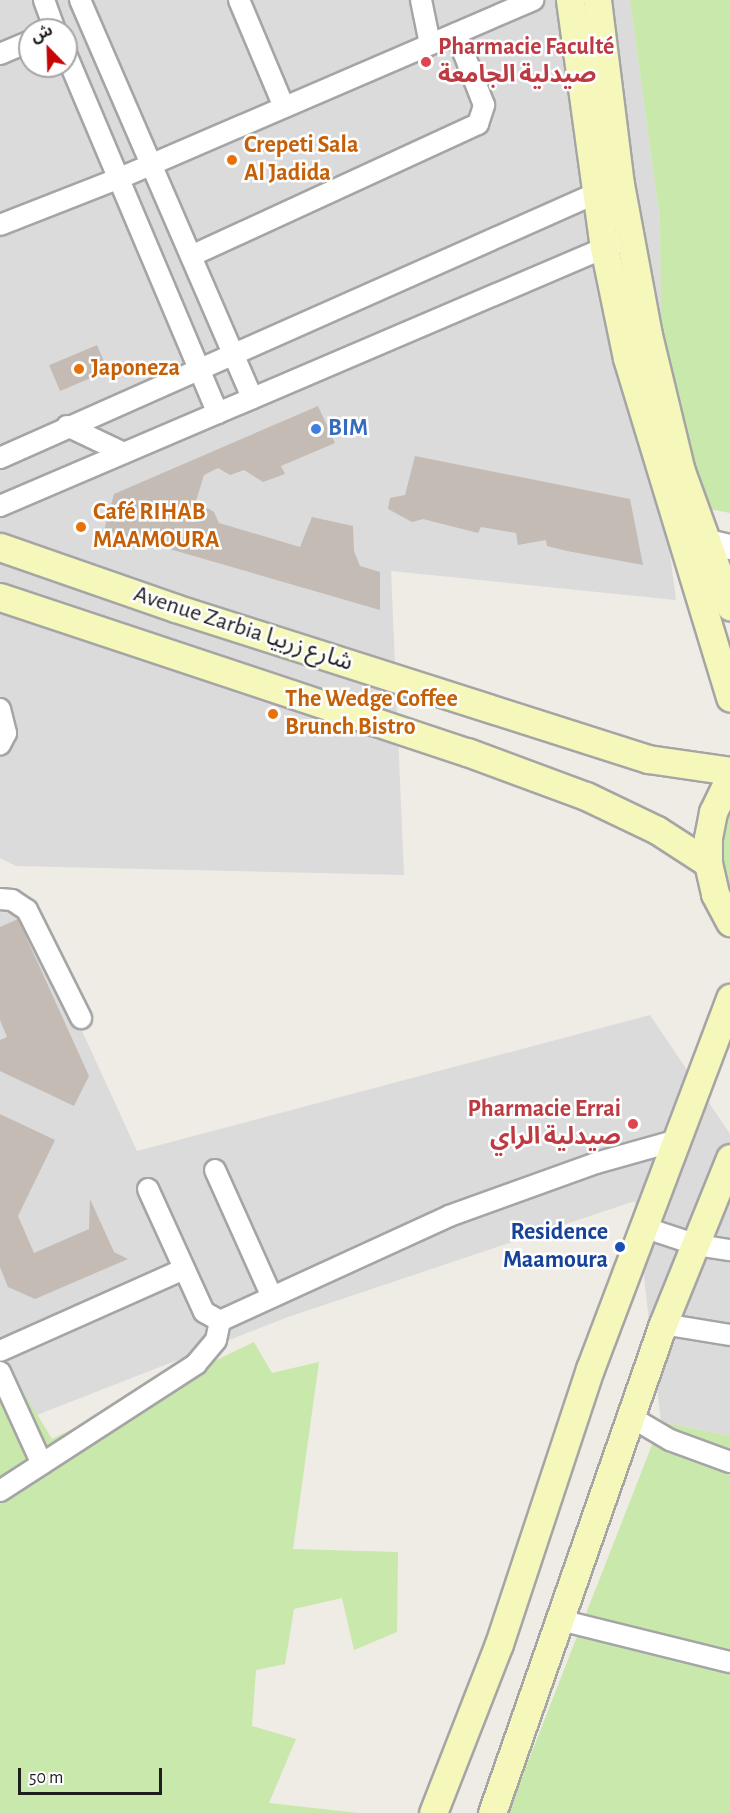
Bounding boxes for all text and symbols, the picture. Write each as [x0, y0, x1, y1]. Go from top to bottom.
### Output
north arrow [18, 18, 78, 78]
text: ش [29, 22, 55, 45]
place label: Pharmacie Faculté صيدلية الجامعة [438, 34, 614, 90]
marker: Pharmacie Faculté صيدلية الجامعة [419, 55, 433, 69]
place label: Crepeti Sala Al Jadida [244, 132, 358, 188]
marker: Crepeti Sala Al Jadida [225, 153, 239, 167]
place label: Japoneza [91, 355, 180, 383]
marker: Japoneza [72, 362, 86, 376]
place label: BIM [328, 415, 368, 443]
marker: BIM [309, 422, 323, 436]
place label: Café RIHAB MAAMOURA [93, 499, 219, 555]
marker: Café RIHAB MAAMOURA [74, 520, 88, 534]
street label: Avenue Zarbia شارع زربيا [130, 580, 356, 678]
place label: The Wedge Coffee Brunch Bistro [285, 686, 458, 742]
marker: The Wedge Coffee Brunch Bistro [266, 707, 280, 721]
place label: Pharmacie Errai صيدلية الراي [468, 1096, 621, 1152]
marker: Pharmacie Errai صيدلية الراي [626, 1117, 640, 1131]
place label: Residence Maamoura [503, 1219, 608, 1275]
marker: Residence Maamoura [613, 1240, 627, 1254]
scale bar [21, 1756, 165, 1794]
text: 50 m [29, 1769, 63, 1787]

